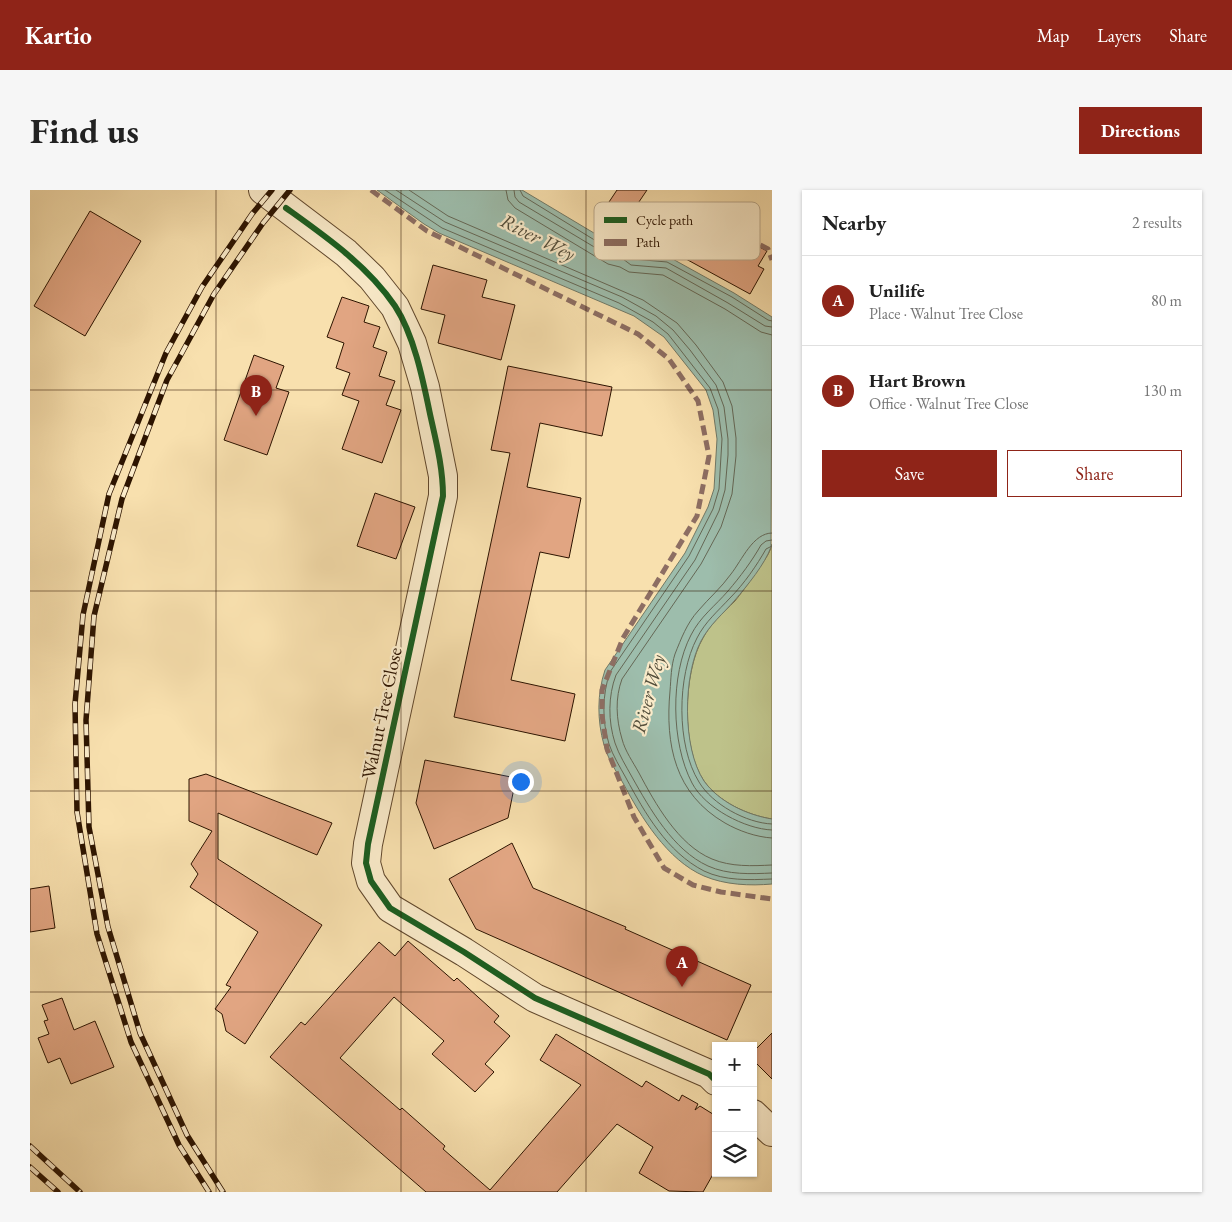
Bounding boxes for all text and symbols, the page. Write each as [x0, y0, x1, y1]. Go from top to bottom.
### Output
text: Kartio [25, 20, 92, 51]
text: Map [1037, 24, 1069, 47]
text: Layers [1097, 24, 1141, 47]
text: Share [1169, 24, 1207, 47]
button: Directions [1079, 107, 1202, 154]
text: Find us [30, 108, 139, 153]
legend [594, 202, 760, 260]
water label: River Wey [496, 207, 580, 267]
text: Nearby [822, 209, 886, 236]
text: Cycle path [636, 211, 693, 229]
text: 2 results [1132, 212, 1182, 233]
text: Path [636, 233, 660, 251]
text: Unilife [869, 278, 925, 303]
text: A [832, 290, 844, 311]
text: 80 m [1151, 290, 1182, 311]
text: Place · Walnut Tree Close [869, 303, 1023, 324]
text: Hart Brown [869, 368, 966, 393]
pin: B [240, 375, 272, 416]
text: B [833, 380, 843, 401]
text: 130 m [1143, 380, 1182, 401]
text: Office · Walnut Tree Close [869, 393, 1029, 414]
button: Save [822, 450, 997, 497]
button: Share [1007, 450, 1182, 497]
street label: Walnut Tree Close [355, 645, 408, 781]
water label: River Wey [625, 652, 671, 736]
your location [508, 769, 534, 795]
pin: A [666, 946, 698, 987]
map controls [712, 1042, 757, 1177]
button: + [712, 1042, 757, 1087]
button: − [712, 1087, 757, 1132]
button: layers [712, 1132, 757, 1177]

